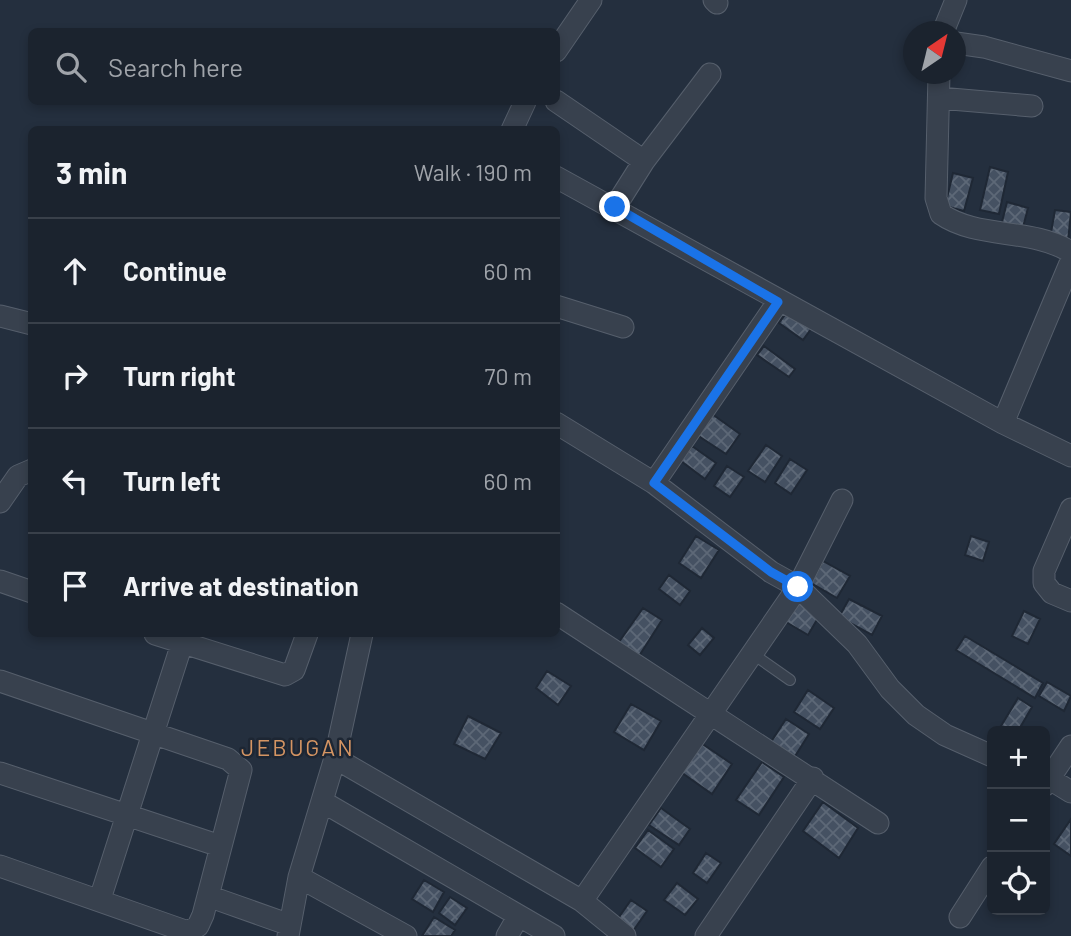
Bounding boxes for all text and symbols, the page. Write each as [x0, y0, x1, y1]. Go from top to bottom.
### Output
north arrow [903, 21, 966, 84]
search box [28, 28, 560, 105]
icon: search [52, 48, 90, 86]
text: Search here [108, 51, 243, 82]
text: 3 min [56, 154, 127, 190]
text: Walk · 190 m [414, 158, 532, 186]
route end [599, 191, 630, 222]
icon: ahead [56, 252, 94, 290]
text: Continue [123, 255, 227, 286]
text: 60 m [484, 257, 532, 285]
icon: right [56, 357, 94, 395]
text: Turn right [123, 360, 236, 391]
text: 70 m [485, 362, 532, 390]
icon: left [56, 462, 94, 500]
text: Turn left [123, 465, 221, 496]
text: 60 m [484, 467, 532, 495]
icon: arrive [56, 567, 94, 605]
text: Arrive at destination [123, 570, 359, 601]
route start [782, 571, 813, 602]
map controls [987, 726, 1050, 915]
button: + [987, 726, 1050, 789]
district label: JEBUGAN [241, 733, 355, 761]
button: − [987, 789, 1050, 852]
button: locate [987, 852, 1050, 915]

